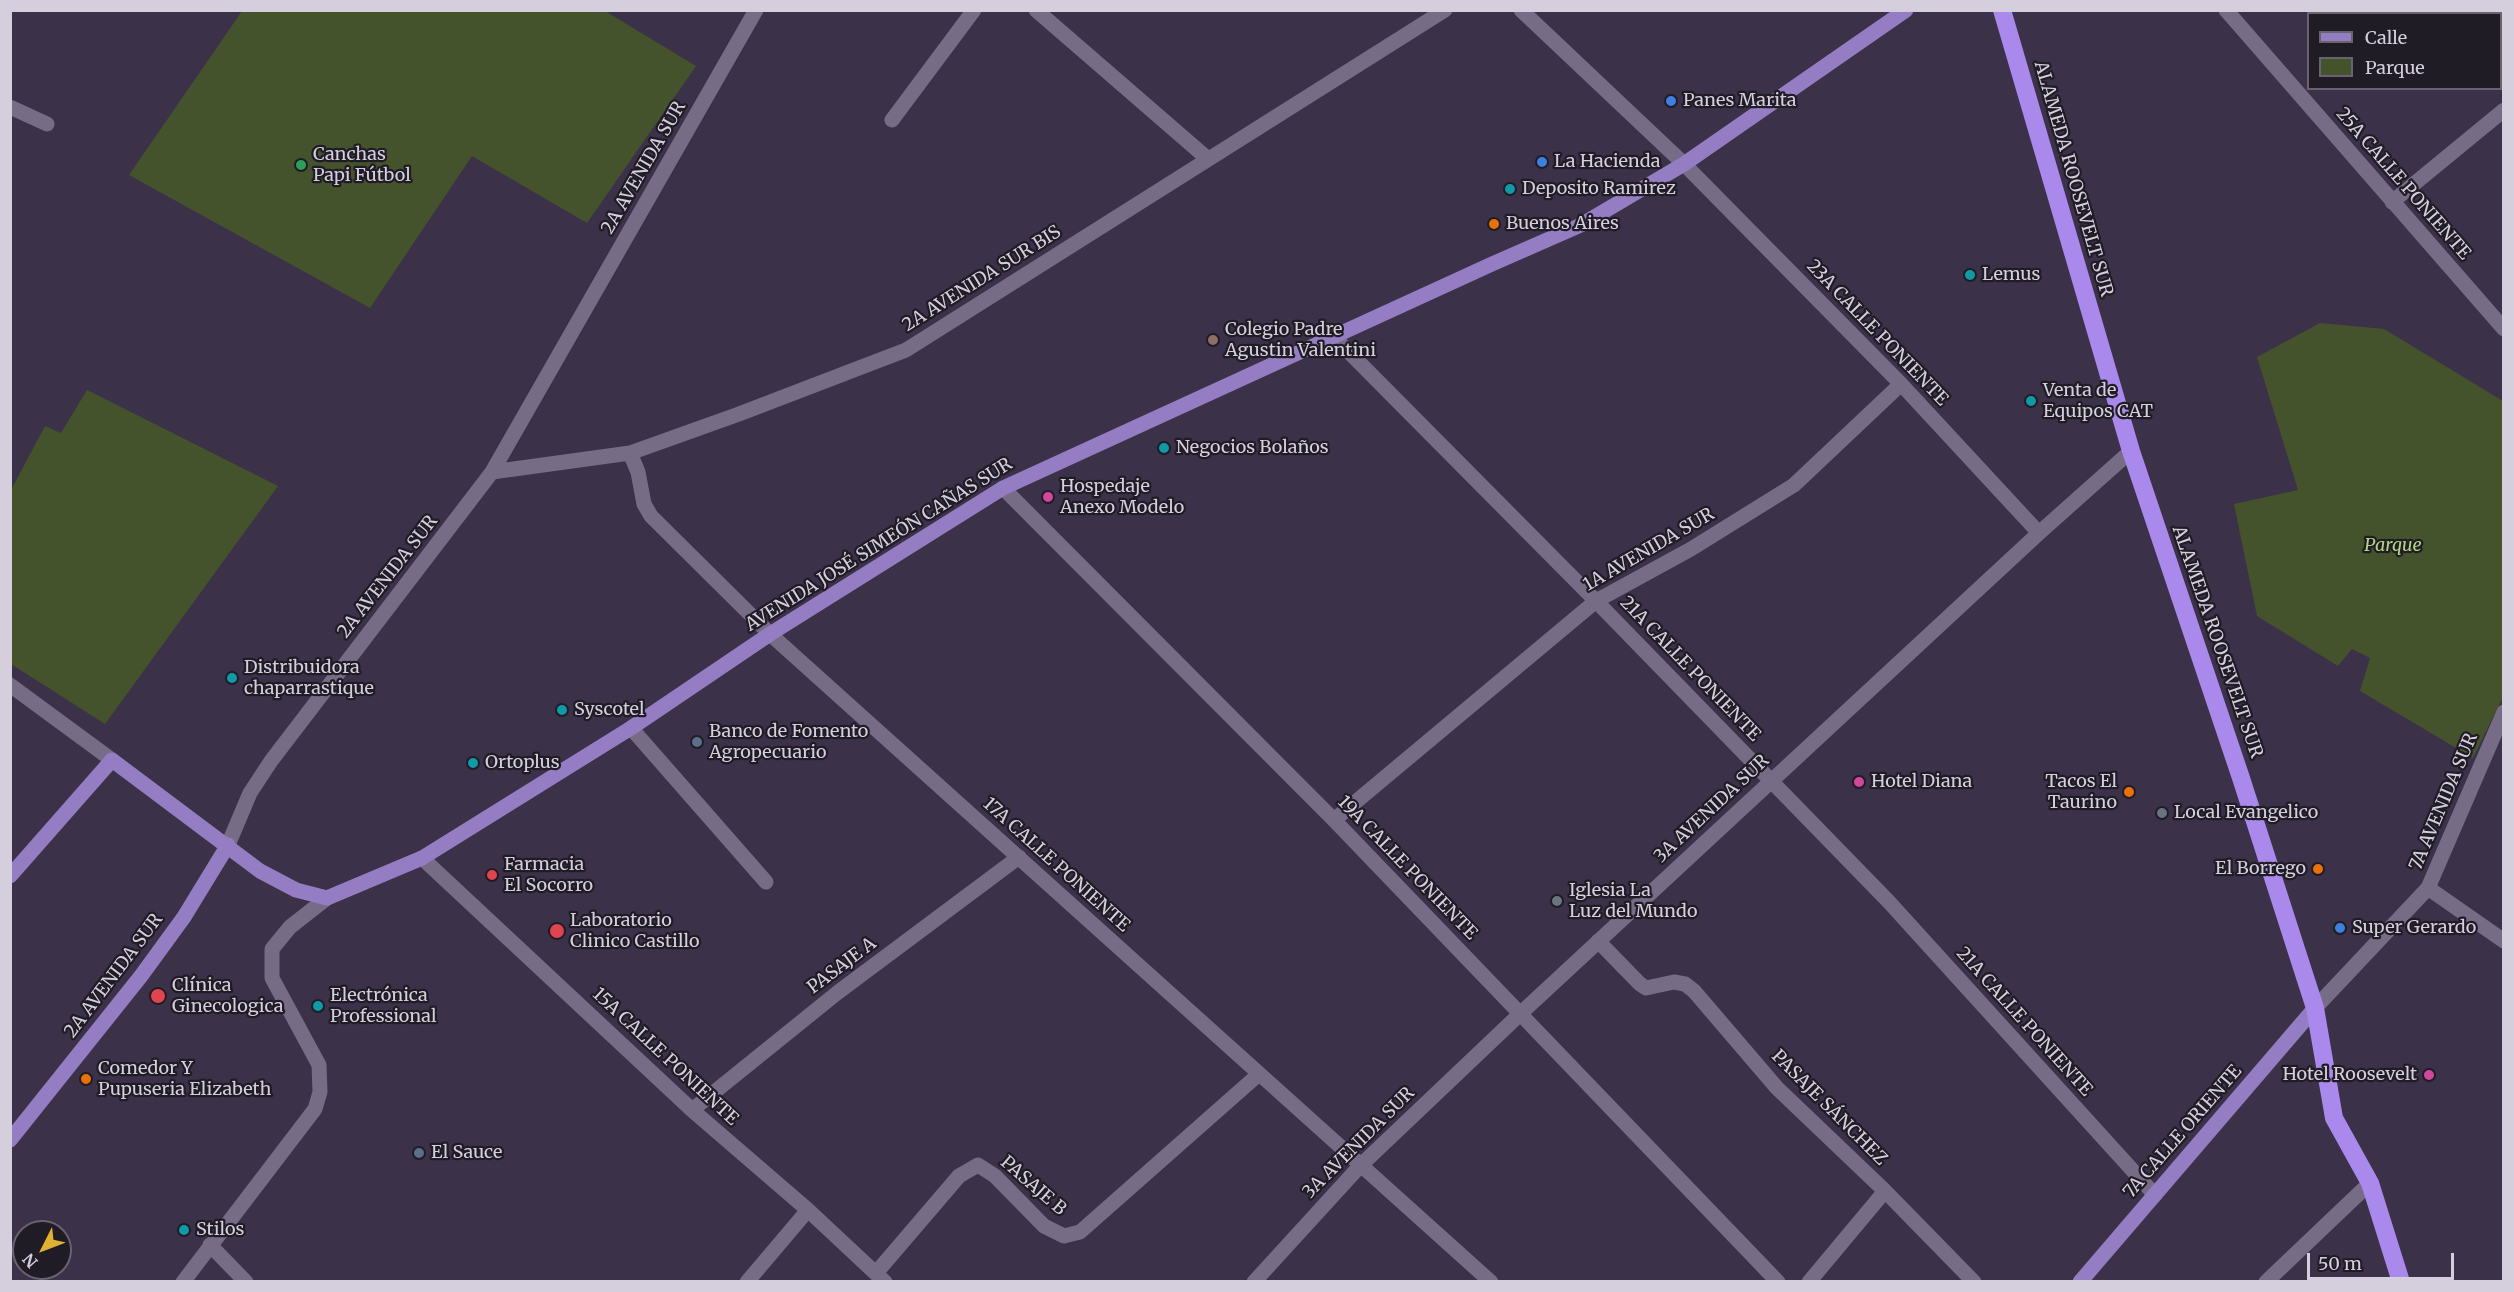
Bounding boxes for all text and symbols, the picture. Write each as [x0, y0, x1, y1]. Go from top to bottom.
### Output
legend [2307, 12, 2502, 90]
text: Calle [2365, 26, 2407, 49]
text: Parque [2365, 56, 2425, 79]
street label: ALAMEDA ROOSEVELT SUR [2029, 59, 2117, 299]
place label: Panes Marita [1683, 90, 1797, 112]
marker: Panes Marita [1664, 94, 1678, 108]
street label: 2A AVENIDA SUR [597, 98, 691, 238]
street label: 25A CALLE PONIENTE [2331, 104, 2475, 264]
place label: Canchas Papi Fútbol [313, 144, 411, 186]
place label: La Hacienda [1554, 151, 1660, 173]
marker: La Hacienda [1535, 155, 1549, 169]
marker: Canchas Papi Fútbol [294, 158, 308, 172]
place label: Deposito Ramirez [1522, 178, 1676, 200]
marker: Deposito Ramirez [1503, 182, 1517, 196]
place label: Buenos Aires [1506, 213, 1619, 235]
marker: Buenos Aires [1487, 217, 1501, 231]
street label: 2A AVENIDA SUR BIS [899, 221, 1065, 337]
street label: 23A CALLE PONIENTE [1802, 256, 1952, 410]
place label: Lemus [1982, 264, 2040, 286]
marker: Lemus [1963, 268, 1977, 282]
place label: Colegio Padre Agustin Valentini [1225, 319, 1376, 362]
marker: Colegio Padre Agustin Valentini [1206, 333, 1220, 347]
place label: Venta de Equipos CAT [2043, 380, 2153, 422]
marker: Venta de Equipos CAT [2024, 394, 2038, 408]
place label: Negocios Bolaños [1176, 437, 1329, 459]
marker: Negocios Bolaños [1157, 441, 1171, 455]
street label: AVENIDA JOSÉ SIMEÓN CAÑAS SUR [742, 454, 1016, 636]
place label: Hospedaje Anexo Modelo [1060, 476, 1184, 518]
marker: Hospedaje Anexo Modelo [1041, 490, 1055, 504]
street label: 1A AVENIDA SUR [1580, 504, 1718, 596]
street label: 2A AVENIDA SUR [333, 511, 443, 643]
street label: ALAMEDA ROOSEVELT SUR [2167, 523, 2267, 761]
park label: Parque [2364, 535, 2422, 557]
street label: 21A CALLE PONIENTE [1615, 592, 1765, 746]
place label: Distribuidora chaparrastique [244, 657, 374, 700]
marker: Distribuidora chaparrastique [225, 671, 239, 685]
place label: Syscotel [574, 699, 645, 721]
marker: Syscotel [555, 703, 569, 717]
place label: Banco de Fomento Agropecuario [709, 721, 868, 764]
street label: 7A AVENIDA SUR [2405, 730, 2483, 874]
marker: Banco de Fomento Agropecuario [690, 735, 704, 749]
street label: 3A AVENIDA SUR [1650, 750, 1774, 868]
place label: Ortoplus [485, 752, 560, 774]
marker: Ortoplus [466, 756, 480, 770]
place label: Hotel Diana [1871, 771, 1972, 793]
place label: Tacos El Taurino [2045, 771, 2117, 814]
marker: Hotel Diana [1852, 775, 1866, 789]
marker: Tacos El Taurino [2122, 785, 2136, 799]
street label: 19A CALLE PONIENTE [1333, 792, 1481, 944]
street label: 17A CALLE PONIENTE [978, 793, 1134, 937]
place label: Local Evangelico [2174, 802, 2318, 824]
marker: Local Evangelico [2155, 806, 2169, 820]
place label: Farmacia El Socorro [504, 854, 593, 896]
place label: El Borrego [2215, 858, 2306, 880]
marker: El Borrego [2311, 862, 2325, 876]
marker: Farmacia El Socorro [485, 868, 499, 882]
place label: Iglesia La Luz del Mundo [1569, 880, 1697, 922]
marker: Iglesia La Luz del Mundo [1550, 894, 1564, 908]
street label: 2A AVENIDA SUR [60, 910, 168, 1042]
place label: Laboratorio Clinico Castillo [570, 910, 699, 952]
place label: Super Gerardo [2352, 917, 2476, 939]
marker: Super Gerardo [2333, 921, 2347, 935]
marker: Laboratorio Clinico Castillo [548, 922, 566, 940]
street label: PASAJE A [803, 933, 881, 999]
street label: 21A CALLE PONIENTE [1951, 943, 2097, 1101]
place label: Clínica Ginecologica [172, 975, 283, 1018]
street label: 15A CALLE PONIENTE [588, 984, 742, 1130]
place label: Electrónica Professional [330, 985, 437, 1028]
marker: Clínica Ginecologica [149, 987, 167, 1005]
marker: Electrónica Professional [311, 999, 325, 1013]
street label: PASAJE SÁNCHEZ [1767, 1046, 1891, 1170]
place label: Comedor Y Pupuseria Elizabeth [98, 1058, 271, 1100]
street label: 7A CALLE ORIENTE [2119, 1061, 2247, 1203]
place label: Hotel Roosevelt [2282, 1064, 2417, 1086]
marker: Hotel Roosevelt [2422, 1068, 2436, 1082]
marker: Comedor Y Pupuseria Elizabeth [79, 1072, 93, 1086]
street label: 3A AVENIDA SUR [1299, 1083, 1419, 1203]
place label: El Sauce [431, 1142, 502, 1164]
marker: El Sauce [412, 1146, 426, 1160]
street label: PASAJE B [996, 1152, 1070, 1220]
place label: Stilos [196, 1219, 244, 1241]
north arrow [12, 1220, 72, 1280]
marker: Stilos [177, 1223, 191, 1237]
scale bar [2310, 1241, 2457, 1279]
text: N [18, 1249, 42, 1272]
text: 50 m [2318, 1252, 2362, 1275]

